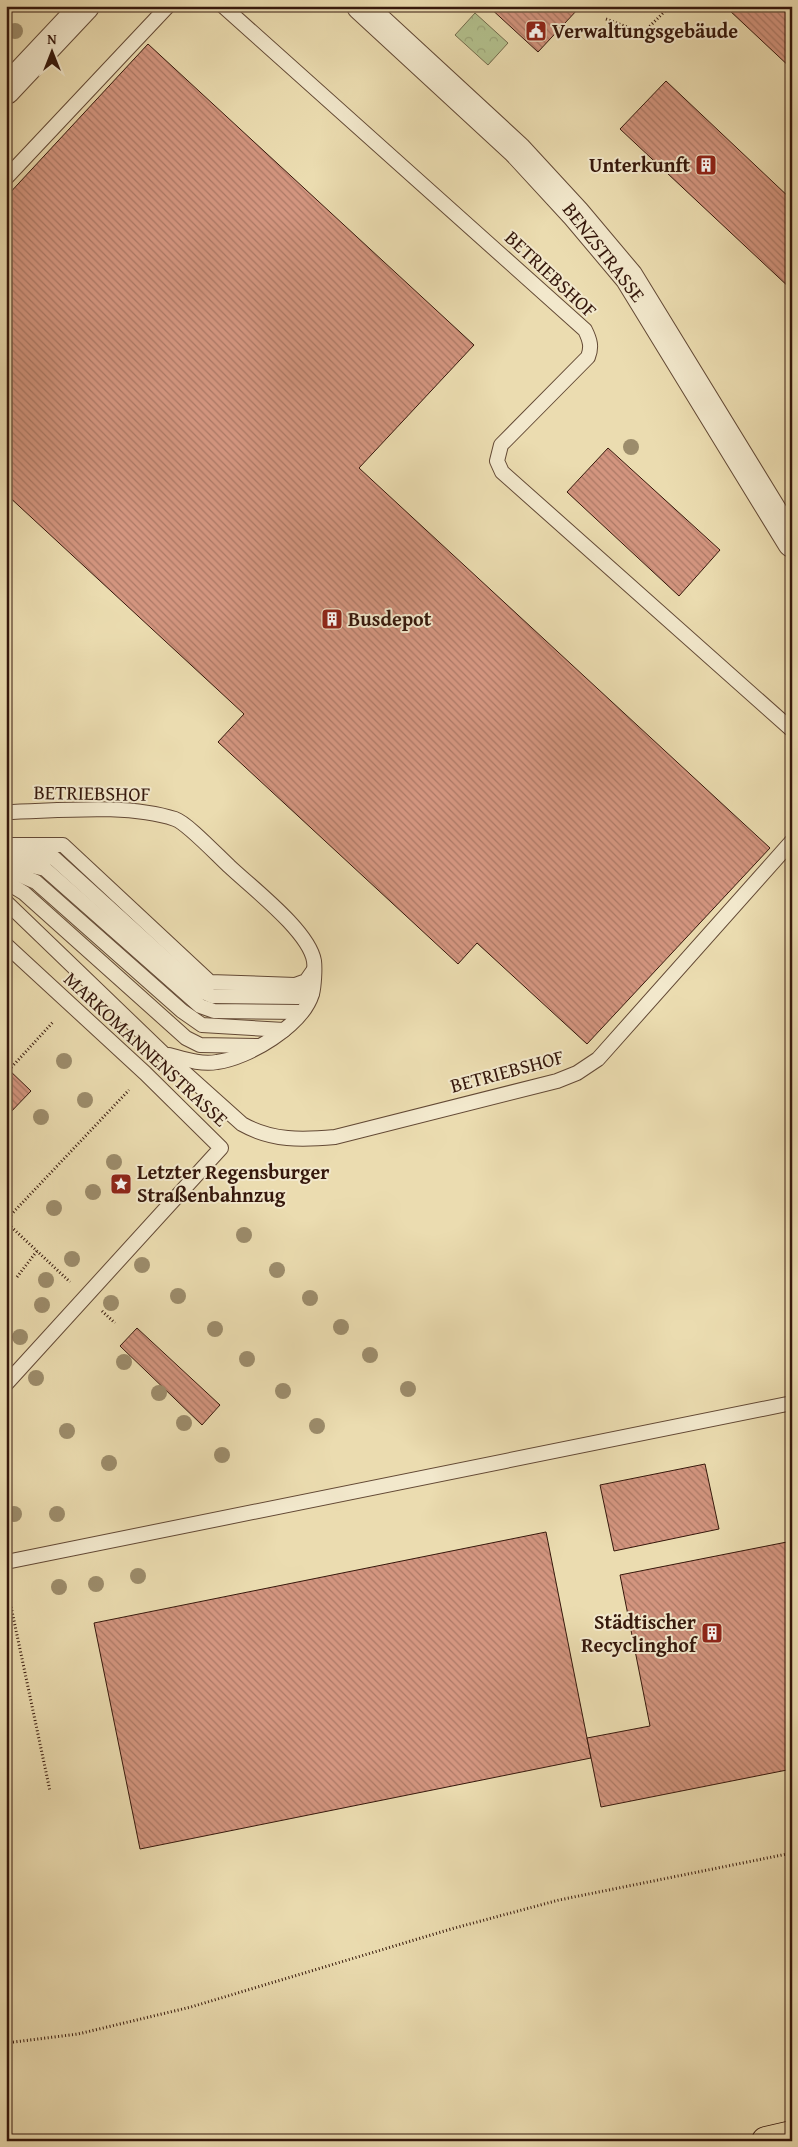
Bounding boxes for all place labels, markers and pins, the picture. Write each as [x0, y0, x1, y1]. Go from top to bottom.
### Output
place label: Verwaltungsgebäude [552, 16, 738, 45]
public building icon: Verwaltungsgebäude [524, 19, 548, 43]
place label: Unterkunft [589, 150, 690, 179]
building icon: Unterkunft [694, 153, 718, 177]
place label: Busdepot [348, 604, 432, 633]
building icon: Busdepot [320, 607, 344, 631]
place label: Letzter Regensburger Straßenbahnzug [137, 1157, 329, 1209]
place icon: Letzter Regensburger Straßenbahnzug [109, 1172, 133, 1196]
place label: Städtischer Recyclinghof [581, 1607, 698, 1659]
building icon: Städtischer Recyclinghof [700, 1621, 724, 1645]

